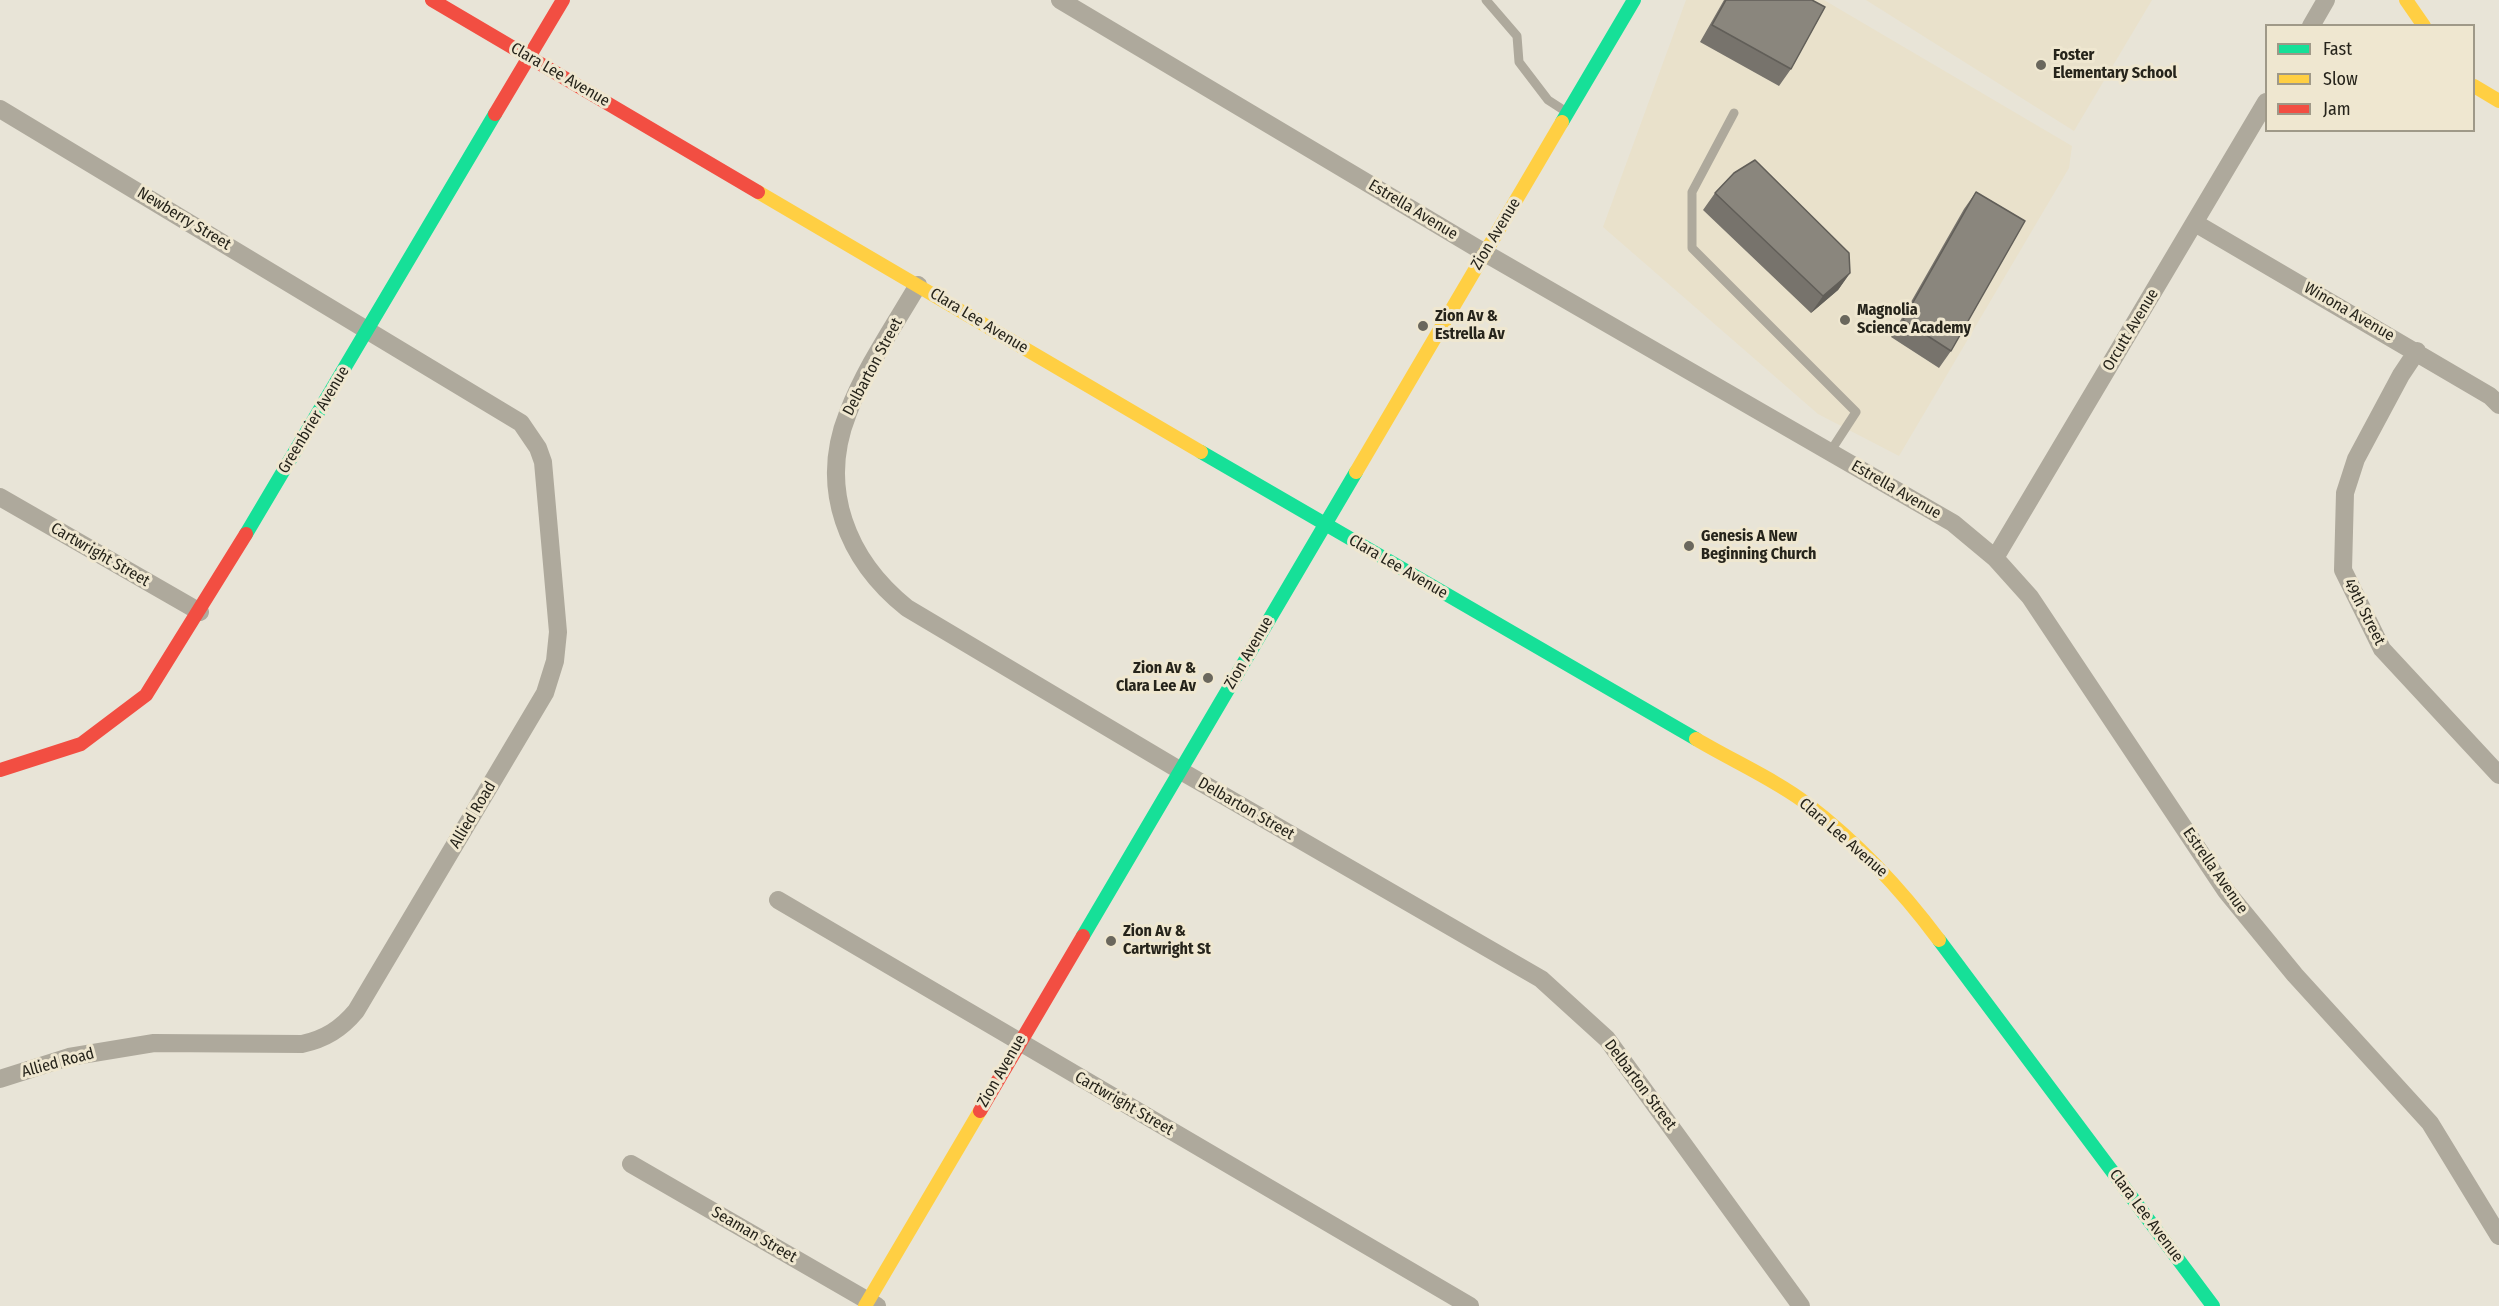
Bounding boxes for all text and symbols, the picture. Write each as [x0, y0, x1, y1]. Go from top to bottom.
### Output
legend [2265, 24, 2475, 132]
text: Fast [2323, 38, 2352, 60]
street label: Clara Lee Avenue [507, 39, 613, 111]
place label: Foster Elementary School [2053, 46, 2177, 84]
marker: Foster Elementary School [2034, 58, 2048, 72]
text: Slow [2323, 68, 2358, 90]
text: Jam [2323, 98, 2351, 120]
street label: Estrella Avenue [1365, 176, 1461, 244]
street label: Newberry Street [134, 183, 234, 255]
street label: Zion Avenue [1467, 195, 1525, 273]
street label: Winona Avenue [2300, 278, 2398, 346]
street label: Clara Lee Avenue [926, 284, 1032, 358]
street label: Orcutt Avenue [2099, 285, 2163, 375]
place label: Magnolia Science Academy [1857, 301, 1971, 339]
place label: Zion Av & Estrella Av [1435, 307, 1505, 345]
marker: Magnolia Science Academy [1838, 313, 1852, 327]
street label: Delbarton Street [839, 315, 907, 419]
marker: Zion Av & Estrella Av [1416, 319, 1430, 333]
street label: Greenbrier Avenue [274, 363, 354, 477]
street label: Estrella Avenue [1848, 457, 1944, 523]
street label: Cartwright Street [47, 519, 153, 591]
place label: Genesis A New Beginning Church [1701, 527, 1816, 565]
street label: Clara Lee Avenue [1345, 531, 1451, 603]
marker: Genesis A New Beginning Church [1682, 539, 1696, 553]
street label: 49th Street [2339, 576, 2389, 648]
street label: Zion Avenue [1221, 613, 1277, 693]
place label: Zion Av & Clara Lee Av [1116, 659, 1196, 697]
marker: Zion Av & Clara Lee Av [1201, 671, 1215, 685]
street label: Delbarton Street [1194, 774, 1298, 844]
street label: Allied Road [446, 778, 500, 852]
street label: Clara Lee Avenue [1795, 794, 1891, 882]
street label: Estrella Avenue [2178, 824, 2252, 918]
place label: Zion Av & Cartwright St [1123, 922, 1211, 960]
marker: Zion Av & Cartwright St [1104, 934, 1118, 948]
street label: Zion Avenue [974, 1031, 1030, 1111]
street label: Delbarton Street [1600, 1036, 1680, 1134]
street label: Allied Road [20, 1044, 96, 1082]
street label: Cartwright Street [1071, 1068, 1177, 1140]
street label: Clara Lee Avenue [2105, 1166, 2187, 1266]
street label: Seaman Street [708, 1203, 800, 1267]

